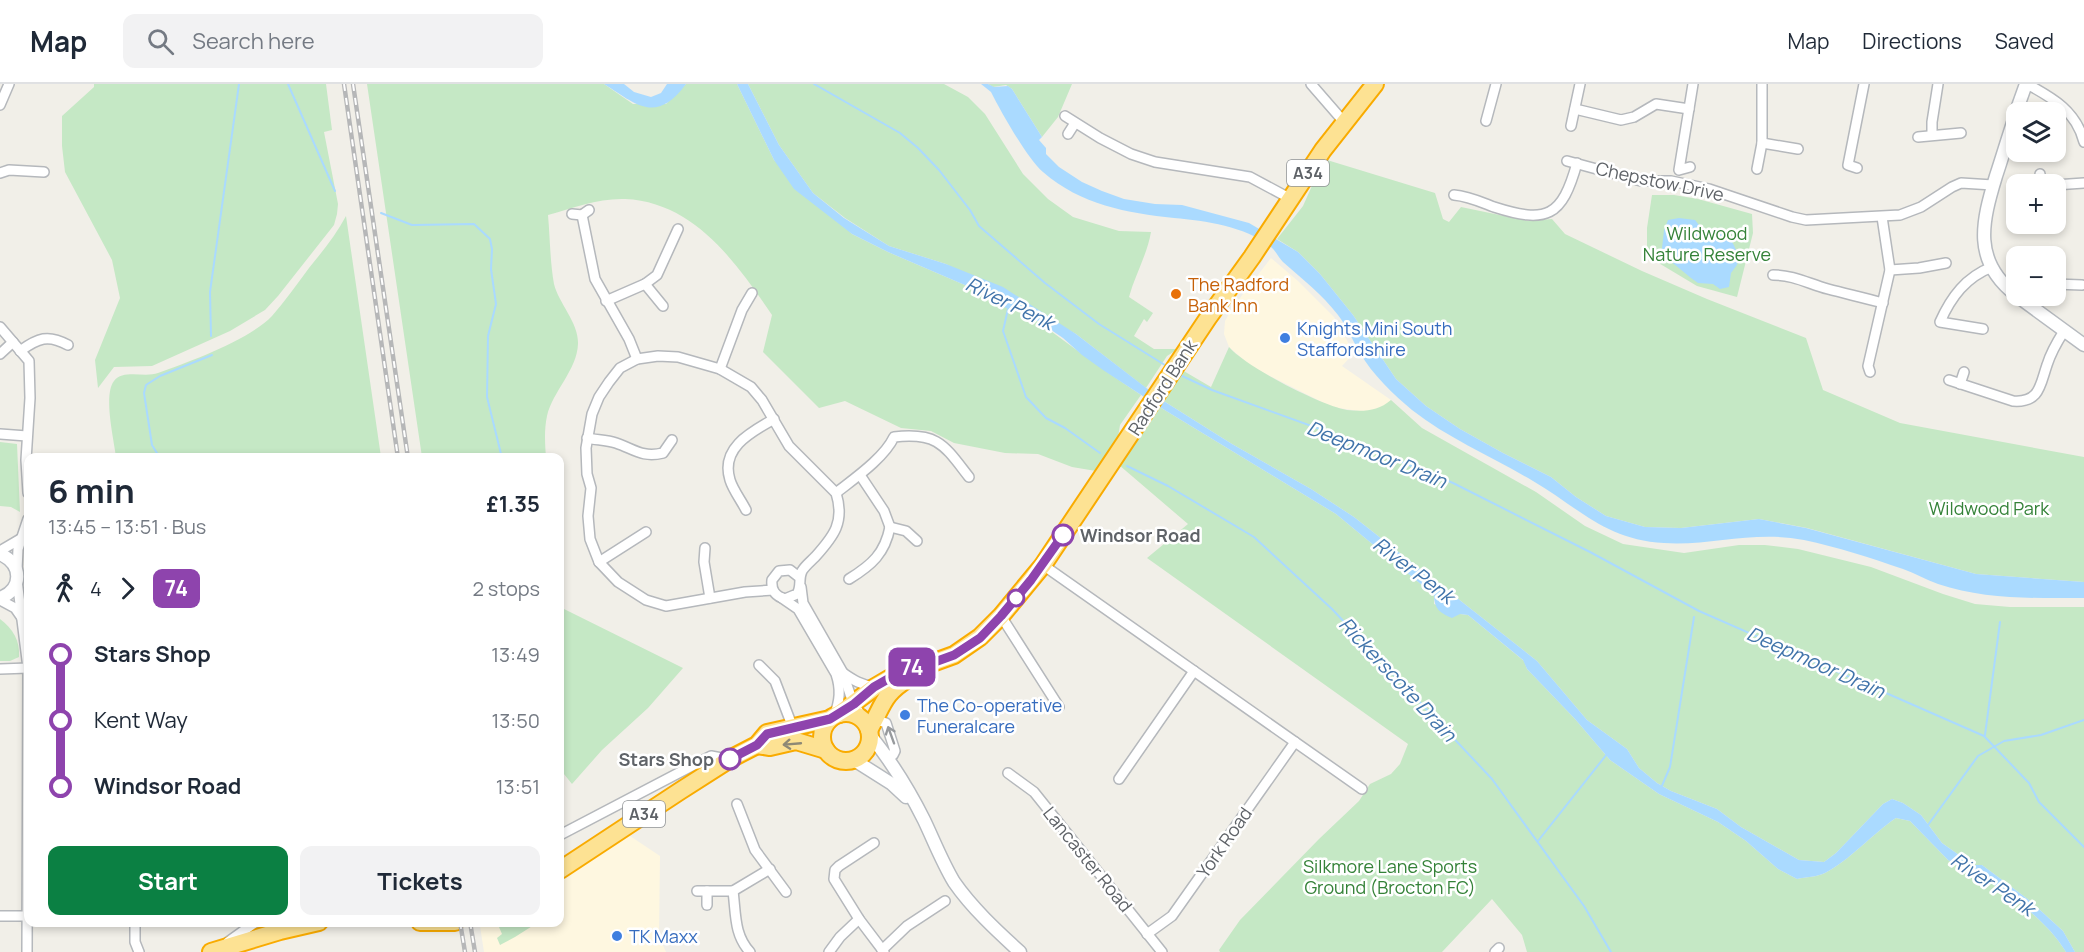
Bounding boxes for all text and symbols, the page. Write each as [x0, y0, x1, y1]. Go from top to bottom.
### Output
search box [123, 14, 543, 68]
text: Map [30, 22, 87, 60]
icon: search [144, 25, 177, 58]
text: Search here [192, 26, 315, 56]
text: Map [1788, 27, 1829, 55]
text: Directions [1862, 27, 1962, 55]
text: Saved [1995, 27, 2054, 55]
map controls [2006, 102, 2066, 306]
button: layers [2006, 102, 2066, 162]
street label: Chepstow Drive [1594, 156, 1726, 206]
road number: A34 [1287, 160, 1329, 186]
button: + [2006, 174, 2066, 234]
park label: Wildwood Nature Reserve [1643, 221, 1771, 266]
button: − [2006, 246, 2066, 306]
water label: River Penk [961, 270, 1061, 337]
place label: The Radford Bank Inn [1188, 272, 1289, 317]
marker: The Radford Bank Inn [1169, 287, 1183, 301]
place label: Knights Mini South Staffordshire [1297, 316, 1452, 361]
marker: Knights Mini South Staffordshire [1278, 331, 1292, 345]
street label: Radford Bank [1122, 333, 1203, 440]
water label: Deepmoor Drain [1303, 414, 1452, 495]
text: 6 min [48, 468, 135, 513]
text: £1.35 [486, 489, 540, 519]
park label: Wildwood Park [1929, 496, 2050, 520]
text: 13:45 – 13:51 · Bus [48, 513, 206, 540]
place label: Windsor Road [1080, 523, 1201, 547]
marker: Windsor Road [1052, 524, 1074, 546]
water label: River Penk [1368, 531, 1463, 611]
icon: walk [48, 572, 81, 605]
icon: forward [111, 572, 144, 605]
text: 74 [165, 574, 188, 602]
text: 4 [90, 575, 102, 602]
text: 2 stops [472, 575, 540, 602]
unlabelled marker [1007, 589, 1025, 607]
water label: Rickerscote Drain [1333, 611, 1463, 748]
water label: Deepmoor Drain [1743, 620, 1890, 705]
text: Stars Shop [94, 639, 211, 669]
text: 13:49 [491, 641, 540, 668]
line badge: 74 [885, 648, 939, 686]
text: 74 [900, 653, 924, 681]
place label: The Co-operative Funeralcare [917, 693, 1062, 738]
text: Kent Way [94, 705, 188, 735]
text: 13:50 [491, 707, 540, 734]
marker: The Co-operative Funeralcare [898, 708, 912, 722]
one-way arrow [884, 726, 895, 745]
one-way arrow [783, 739, 802, 750]
place label: Stars Shop [619, 747, 714, 771]
marker: Stars Shop [719, 748, 741, 770]
text: Windsor Road [94, 771, 241, 801]
text: 13:51 [496, 773, 540, 800]
road number: A34 [623, 801, 665, 827]
street label: Lancaster Road [1038, 801, 1138, 917]
street label: York Road [1191, 802, 1257, 882]
button: Start [48, 846, 288, 915]
button: Tickets [300, 846, 540, 915]
water label: River Penk [1946, 846, 2043, 924]
park label: Silkmore Lane Sports Ground (Brocton FC) [1303, 854, 1477, 899]
place label: TK Maxx [629, 924, 698, 948]
marker: TK Maxx [610, 929, 624, 943]

